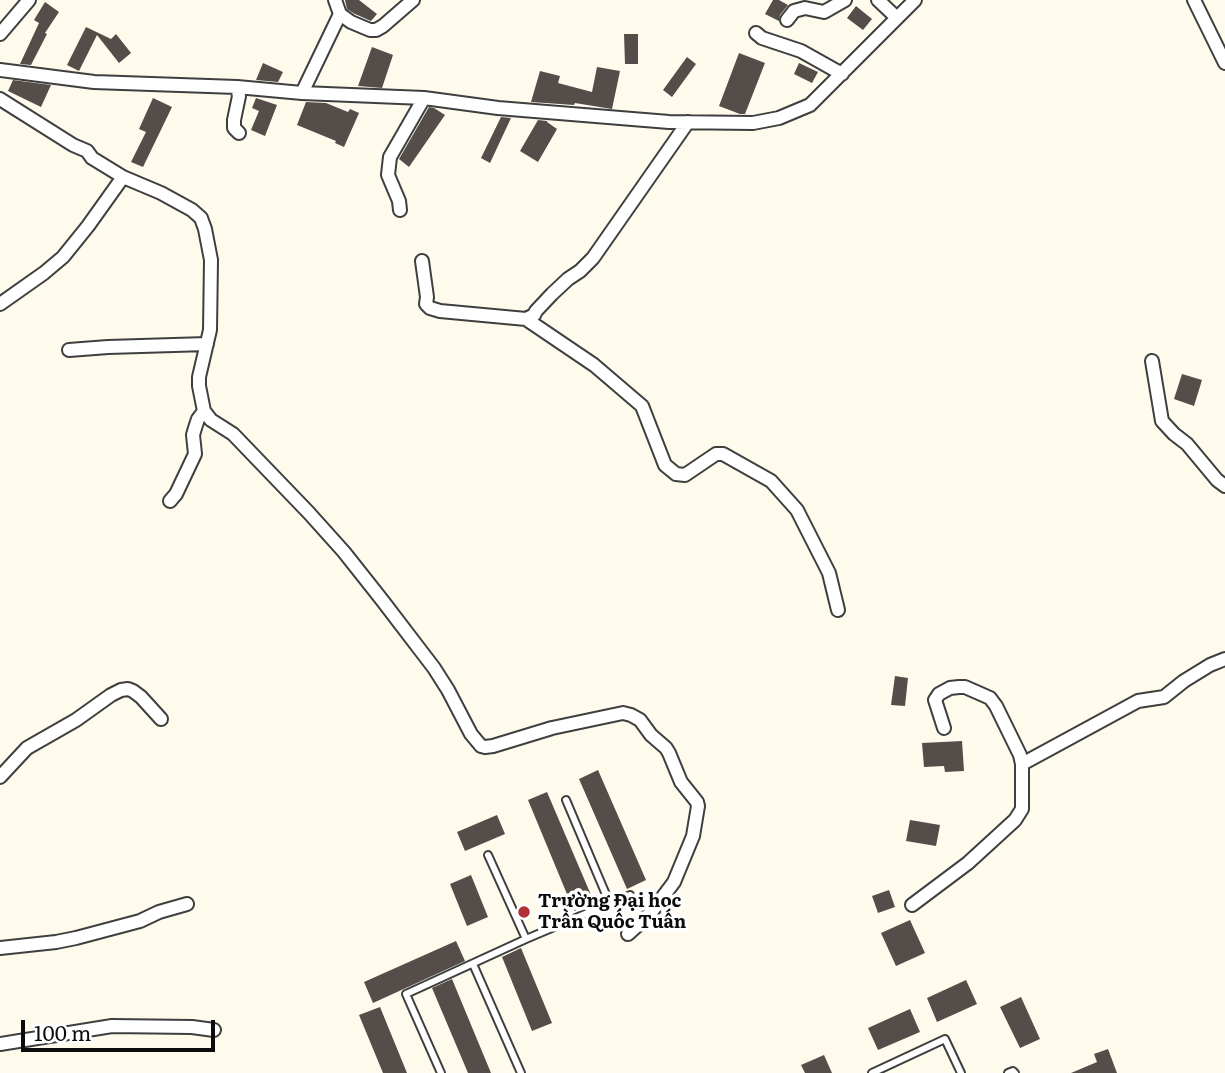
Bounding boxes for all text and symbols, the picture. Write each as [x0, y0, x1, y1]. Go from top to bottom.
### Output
place label: Trường Đại học Trần Quốc Tuấn [538, 891, 686, 934]
marker: Trường Đại học Trần Quốc Tuấn [516, 904, 532, 920]
scale bar [24, 1006, 219, 1050]
text: 100 m [34, 1016, 91, 1047]

